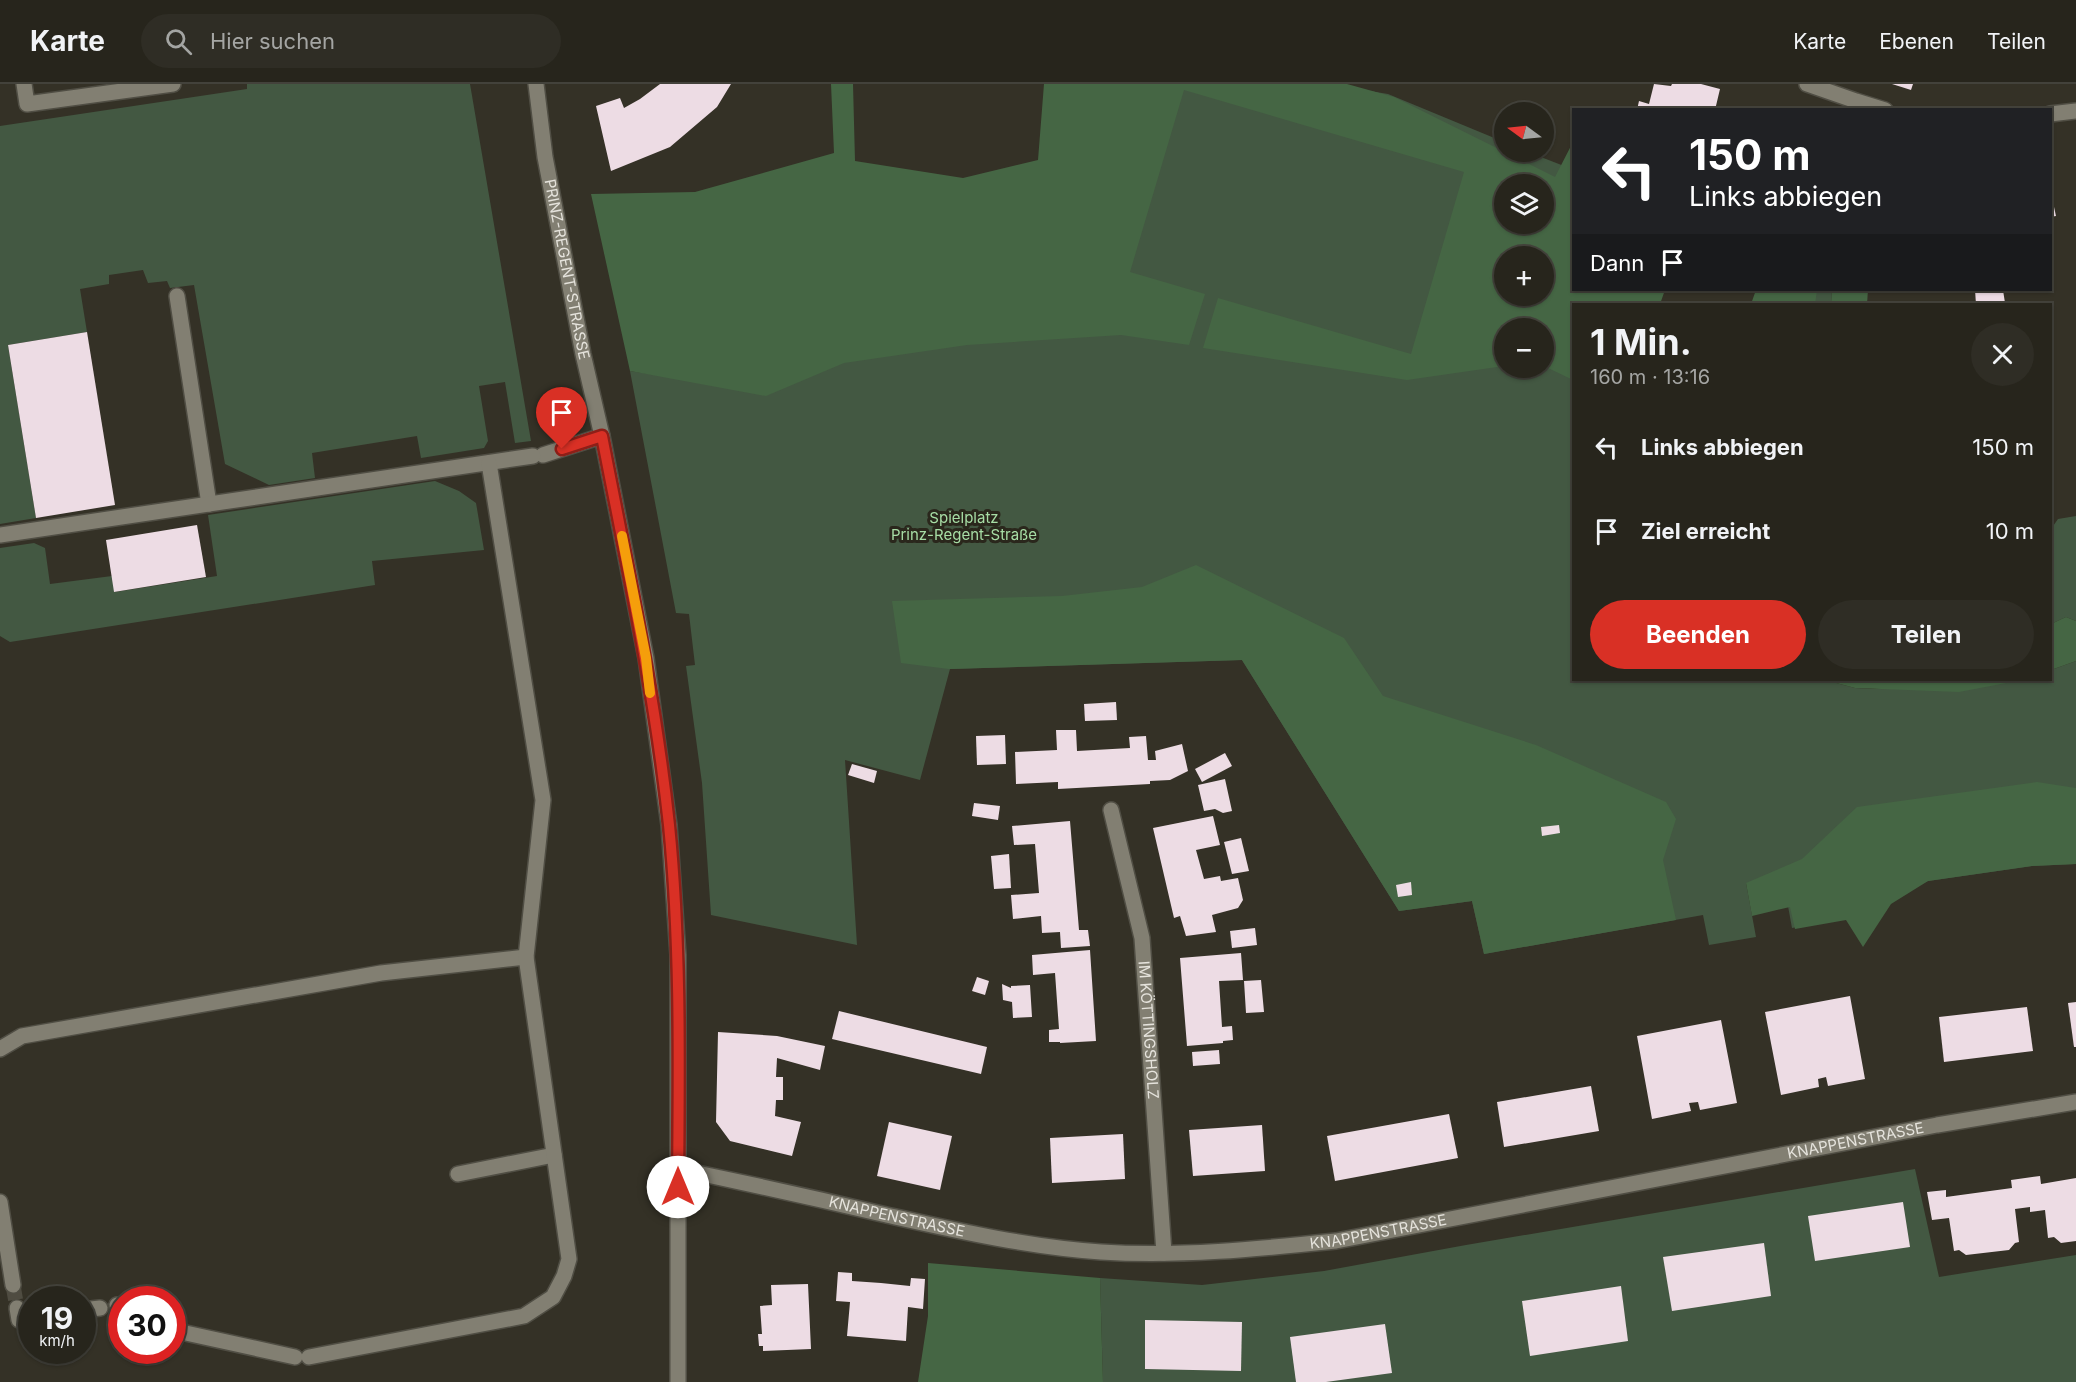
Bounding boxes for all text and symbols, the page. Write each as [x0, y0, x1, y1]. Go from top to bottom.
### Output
search box [141, 14, 561, 68]
text: Karte [30, 24, 105, 58]
icon: search [162, 25, 195, 58]
text: Hier suchen [210, 28, 335, 54]
text: Karte [1793, 29, 1846, 54]
text: Ebenen [1879, 29, 1954, 54]
text: Teilen [1987, 29, 2046, 54]
north arrow [1494, 102, 1554, 162]
map controls [1494, 102, 1554, 378]
text: 150 m [1689, 129, 1811, 180]
icon: left [1590, 132, 1668, 210]
button: layers [1494, 174, 1554, 234]
street label: PRINZ-REGENT-STRASSE [540, 177, 594, 362]
text: Links abbiegen [1689, 180, 1882, 213]
button: + [1494, 246, 1554, 306]
icon: arrive [1656, 246, 1689, 279]
text: Dann [1590, 250, 1644, 276]
button: − [1494, 318, 1554, 378]
text: 1 Min. [1590, 320, 1692, 364]
button: close [1971, 323, 2034, 386]
text: 160 m · 13:16 [1590, 365, 1710, 389]
pin [536, 387, 587, 449]
icon: arrive [545, 396, 578, 429]
icon: left [1590, 431, 1623, 464]
text: Links abbiegen [1641, 434, 1804, 460]
text: 150 m [1972, 434, 2034, 460]
park label: Spielplatz Prinz-Regent-Straße [891, 508, 1037, 544]
icon: arrive [1590, 515, 1623, 548]
text: Ziel erreicht [1641, 518, 1770, 544]
text: 10 m [1986, 518, 2034, 544]
button: Beenden [1590, 600, 1806, 669]
button: Teilen [1818, 600, 2034, 669]
street label: IM KÖTTINGSHOLZ [1135, 960, 1163, 1100]
street label: KNAPPENSTRASSE [1785, 1118, 1925, 1163]
position arrow [646, 1155, 710, 1219]
street label: KNAPPENSTRASSE [827, 1192, 967, 1241]
street label: KNAPPENSTRASSE [1309, 1210, 1448, 1253]
speed limit sign: 30 [108, 1286, 186, 1364]
text: 19 [41, 1300, 73, 1336]
text: km/h [39, 1331, 75, 1350]

